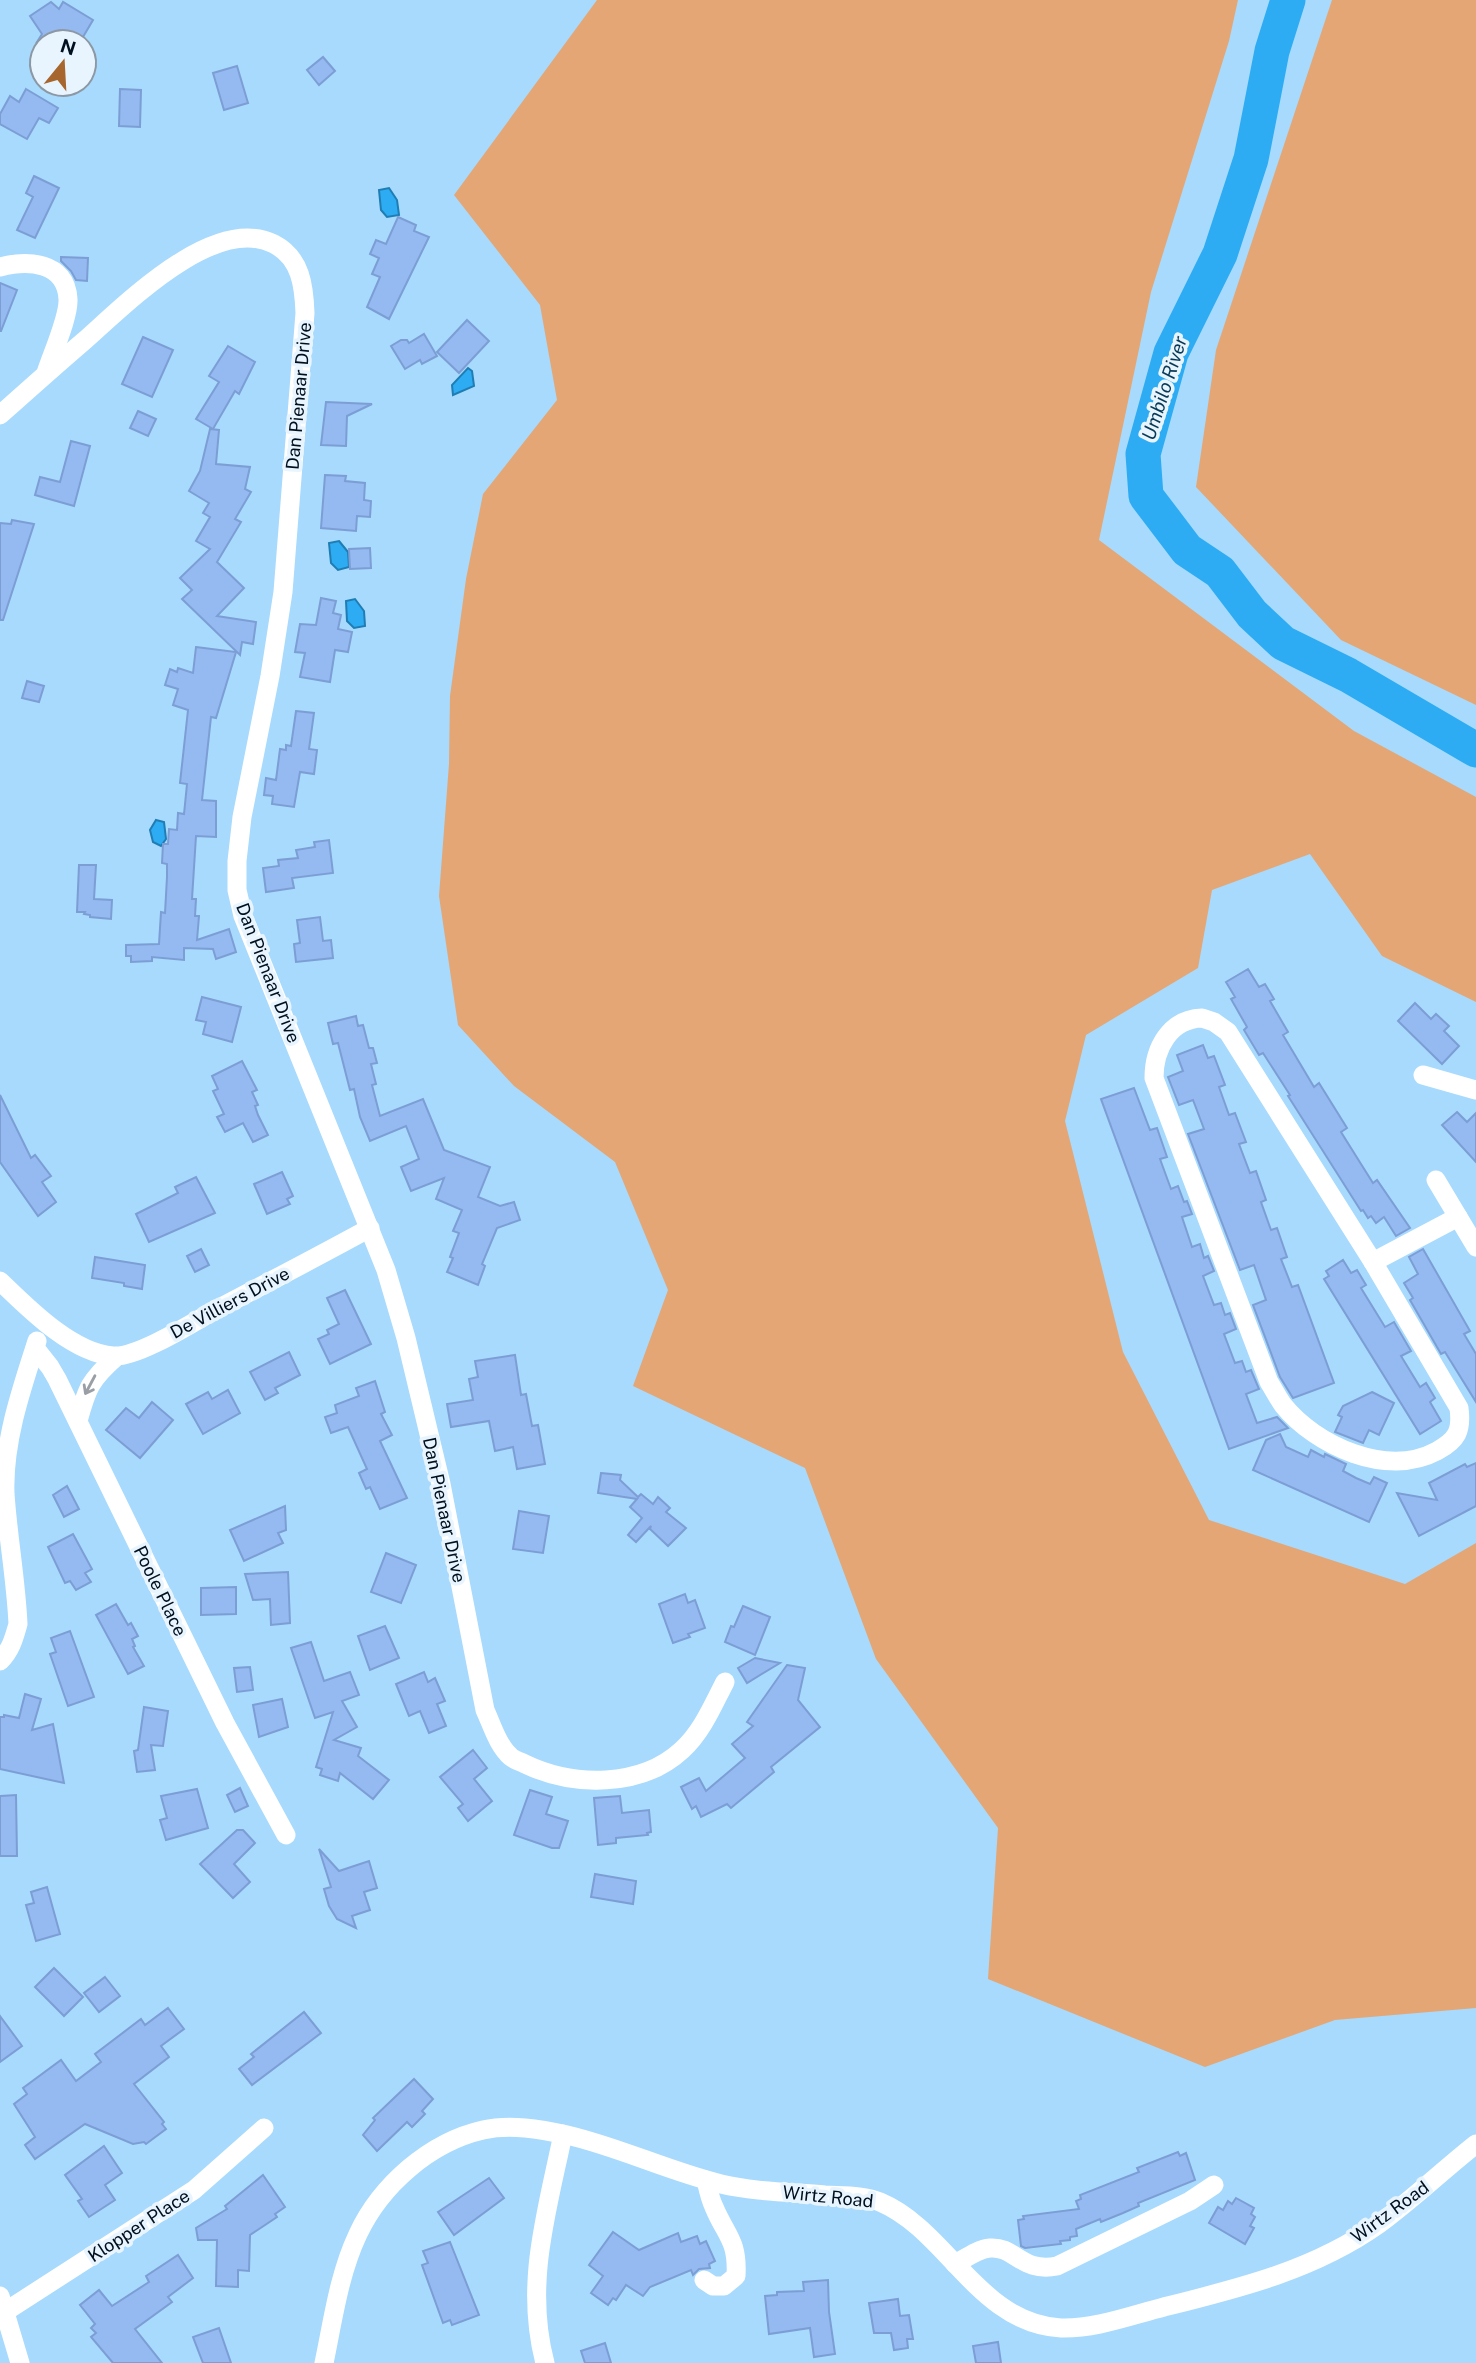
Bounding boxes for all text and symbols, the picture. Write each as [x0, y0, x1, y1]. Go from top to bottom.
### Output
north arrow [28, 28, 98, 98]
text: N [58, 34, 79, 60]
street label: Dan Pienaar Drive [282, 321, 315, 471]
water label: Umbilo River [1137, 333, 1191, 443]
street label: Dan Pienaar Drive [232, 900, 305, 1046]
street label: De Villiers Drive [167, 1262, 293, 1343]
one-way arrow [83, 1375, 97, 1395]
street label: Dan Pienaar Drive [419, 1435, 470, 1584]
street label: Poole Place [130, 1542, 191, 1639]
street label: Wirtz Road [1347, 2176, 1433, 2247]
street label: Wirtz Road [782, 2181, 874, 2212]
street label: Klopper Place [84, 2185, 194, 2266]

